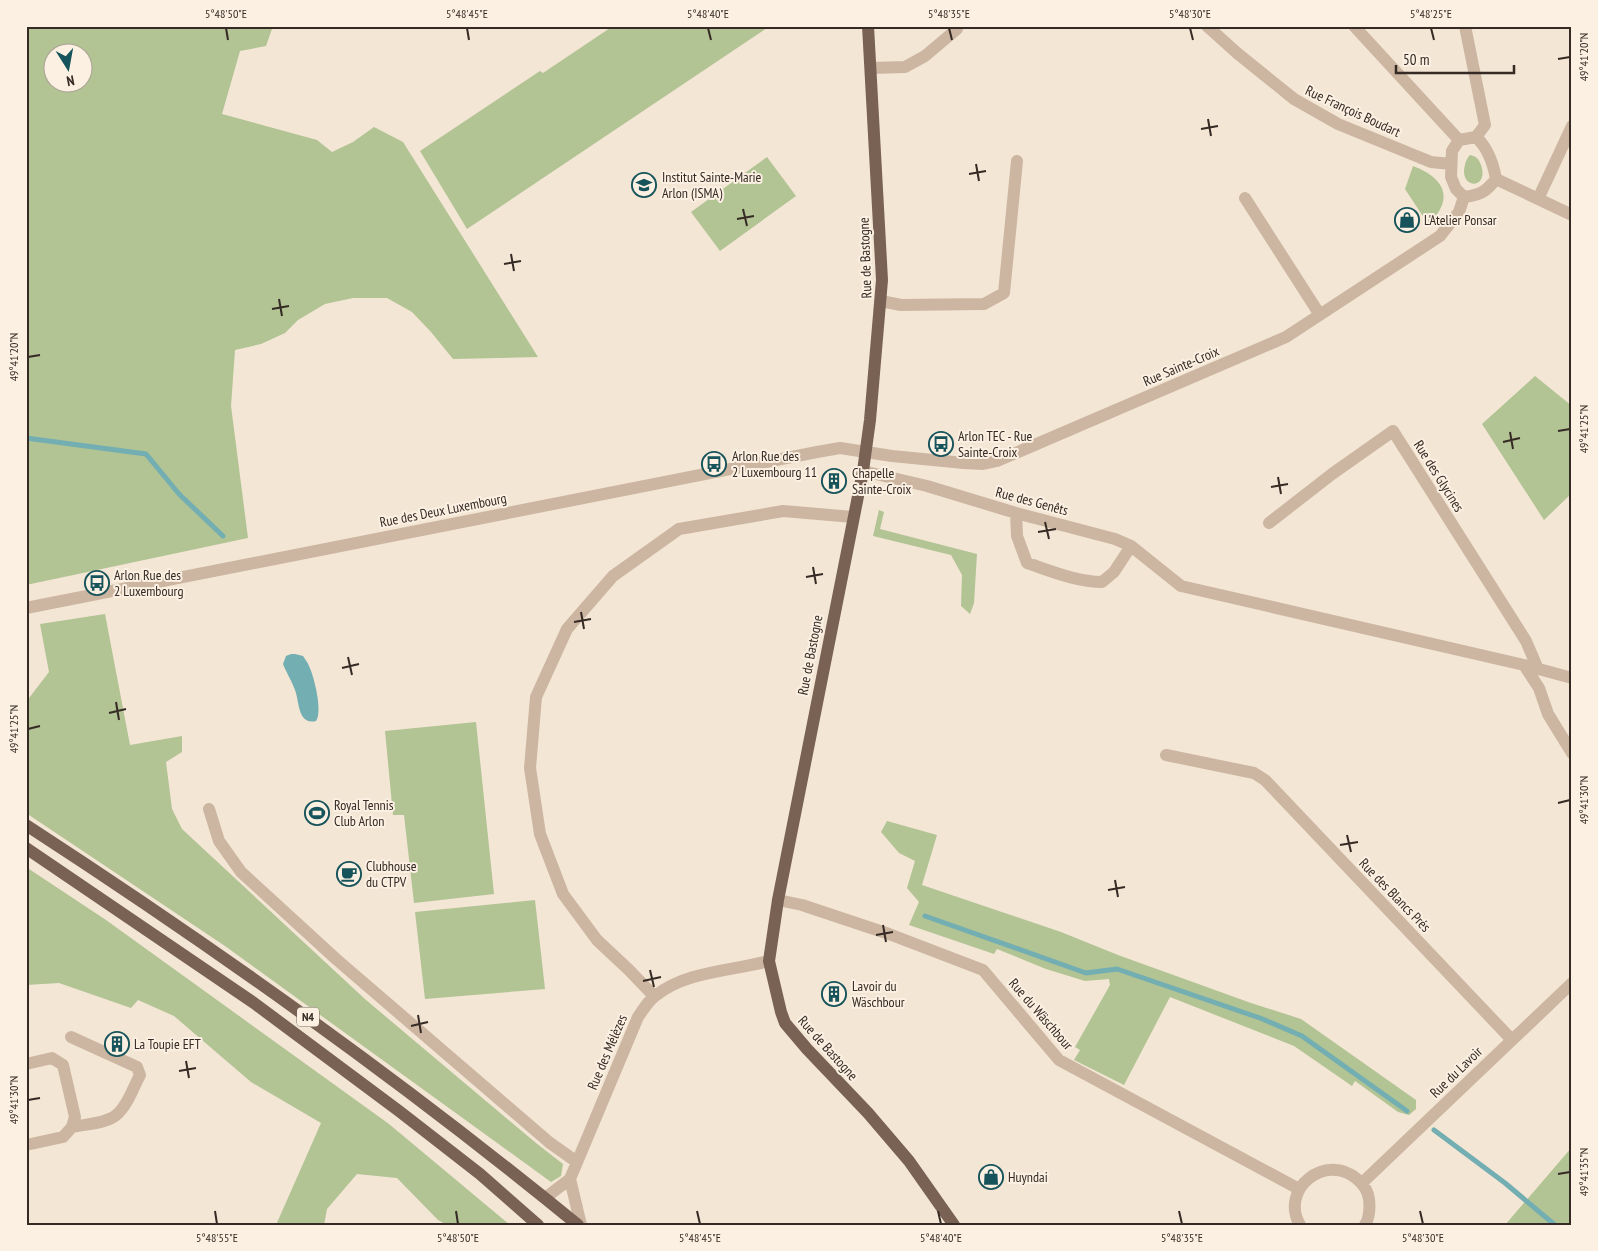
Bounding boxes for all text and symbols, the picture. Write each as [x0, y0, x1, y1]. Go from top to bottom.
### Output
text: 5°48'50"E [205, 6, 247, 21]
text: 5°48'45"E [446, 6, 488, 21]
text: 5°48'40"E [687, 6, 729, 21]
text: 5°48'35"E [928, 6, 970, 21]
text: 5°48'30"E [1169, 6, 1211, 21]
text: 5°48'25"E [1410, 6, 1452, 21]
text: 49°41'20"N [1576, 33, 1591, 81]
north arrow [42, 42, 92, 92]
scale bar [1396, 42, 1513, 74]
text: 50 m [1403, 50, 1429, 69]
text: N [65, 71, 76, 90]
street label: Rue François Boudart [1303, 81, 1404, 141]
place label: Institut Sainte-Marie Arlon (ISMA) [662, 168, 762, 202]
school or university icon: Institut Sainte-Marie Arlon (ISMA) [631, 172, 657, 198]
shop icon: L'Atelier Ponsar [1394, 207, 1420, 233]
place label: L'Atelier Ponsar [1424, 211, 1497, 229]
street label: Rue de Bastogne [855, 217, 875, 299]
text: 49°41'20"N [6, 333, 21, 381]
street label: Rue Sainte-Croix [1140, 342, 1222, 390]
text: 49°41'25"N [1576, 405, 1591, 453]
place label: Arlon TEC - Rue Sainte-Croix [958, 427, 1032, 461]
bus stop icon: Arlon TEC - Rue Sainte-Croix [928, 431, 954, 457]
street label: Rue des Glycines [1410, 437, 1468, 515]
place label: Arlon Rue des 2 Luxembourg 11 [732, 447, 817, 481]
bus stop icon: Arlon Rue des 2 Luxembourg 11 [701, 451, 727, 477]
place label: Chapelle Sainte-Croix [852, 464, 912, 498]
building icon: Chapelle Sainte-Croix [821, 468, 847, 494]
street label: Rue des Genêts [994, 483, 1070, 519]
street label: Rue des Deux Luxembourg [378, 489, 508, 531]
place label: Arlon Rue des 2 Luxembourg [114, 566, 183, 600]
bus stop icon: Arlon Rue des 2 Luxembourg [84, 570, 110, 596]
street label: Rue de Bastogne [793, 613, 827, 696]
text: 49°41'25"N [6, 705, 21, 753]
text: 49°41'30"N [1576, 776, 1591, 824]
place label: Royal Tennis Club Arlon [334, 796, 394, 830]
sports icon: Royal Tennis Club Arlon [304, 800, 330, 826]
street label: Rue des Blancs Prés [1355, 854, 1435, 936]
place label: Clubhouse du CTPV [366, 857, 417, 891]
cafe icon: Clubhouse du CTPV [336, 861, 362, 887]
street label: Rue du Wäschbour [1005, 975, 1077, 1054]
place label: Lavoir du Wäschbour [852, 977, 905, 1011]
building icon: Lavoir du Wäschbour [821, 981, 847, 1007]
road number: N4 [297, 1008, 319, 1026]
street label: Rue des Mélèzes [583, 1011, 631, 1092]
street label: Rue de Bastogne [794, 1012, 862, 1084]
building icon: La Toupie EFT [104, 1031, 130, 1057]
place label: La Toupie EFT [134, 1035, 201, 1053]
street label: Rue du Lavoir [1426, 1042, 1486, 1101]
text: 49°41'30"N [6, 1076, 21, 1124]
text: 49°41'35"N [1576, 1148, 1591, 1196]
shop icon: Huyndai [978, 1164, 1004, 1190]
place label: Huyndai [1008, 1168, 1048, 1186]
text: 5°48'55"E [196, 1230, 238, 1245]
text: 5°48'50"E [437, 1230, 479, 1245]
text: 5°48'45"E [679, 1230, 721, 1245]
text: 5°48'40"E [920, 1230, 962, 1245]
text: 5°48'35"E [1161, 1230, 1203, 1245]
text: 5°48'30"E [1402, 1230, 1444, 1245]

